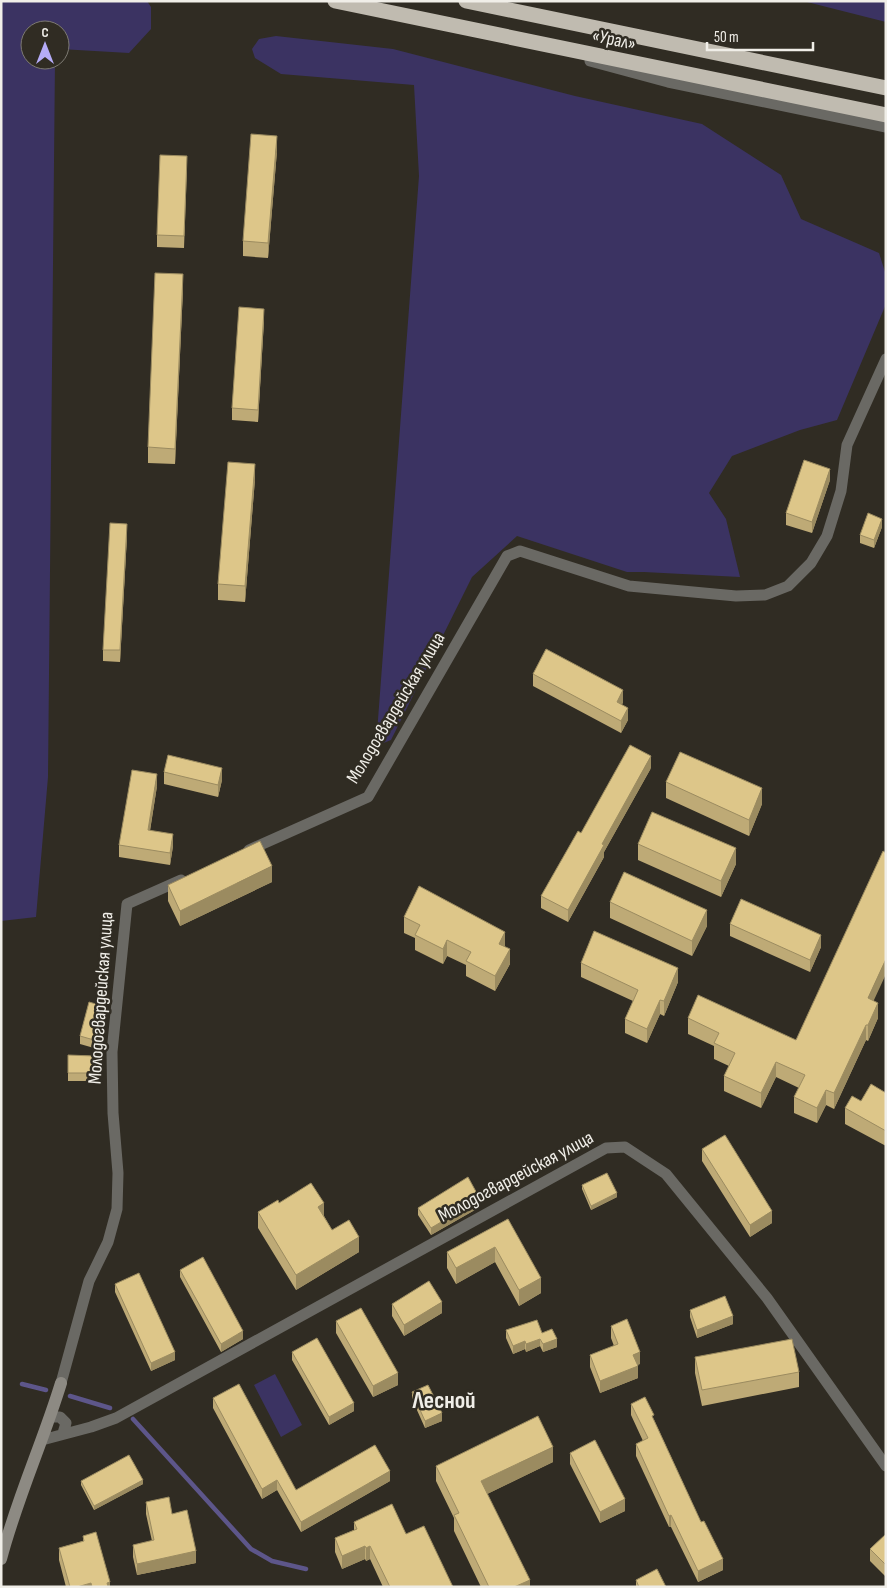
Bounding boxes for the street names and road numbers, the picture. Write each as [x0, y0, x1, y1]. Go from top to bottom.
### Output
street label: «Урал» [590, 24, 638, 56]
street label: Молодогвардейская улица [342, 628, 450, 788]
street label: Молодогвардейская улица [84, 911, 118, 1085]
street label: Молодогвардейская улица [434, 1126, 598, 1228]

